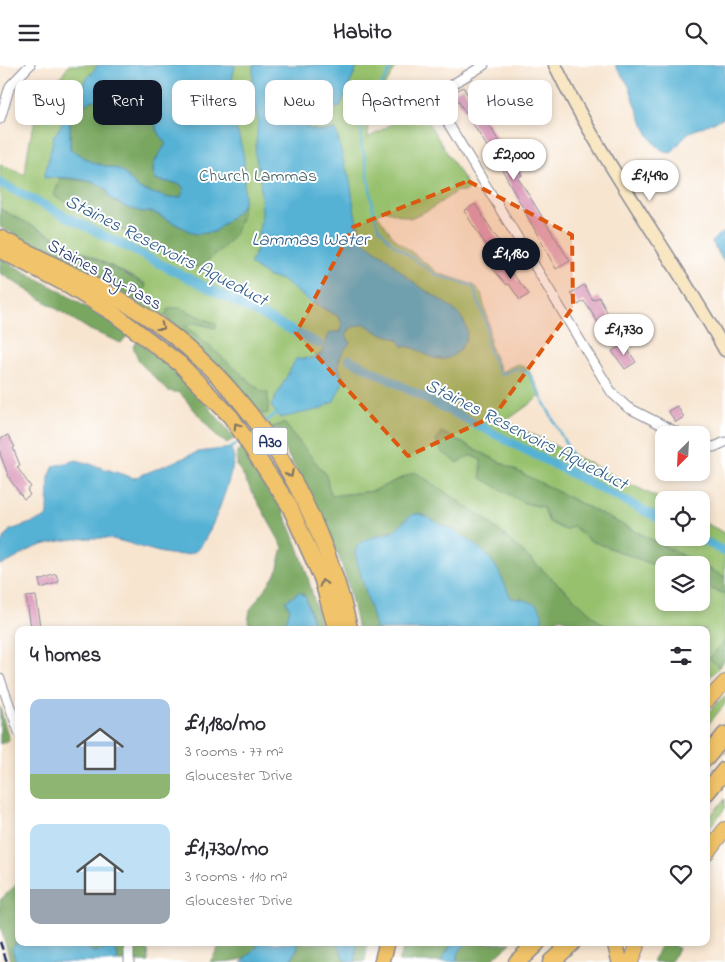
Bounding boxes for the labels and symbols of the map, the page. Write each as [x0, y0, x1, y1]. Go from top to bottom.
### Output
pin: £2,000 [473, 139, 555, 181]
pin: £1,490 [609, 159, 691, 202]
park label: Church Lammas [199, 164, 317, 190]
water label: Staines Reservoirs Aqueduct [60, 188, 273, 315]
water label: Lammas Water [251, 227, 371, 254]
street label: Staines By-Pass [42, 233, 166, 318]
pin: £1,180 [470, 237, 552, 280]
pin: £1,730 [583, 313, 665, 356]
one-way arrow [155, 322, 164, 330]
water label: Staines Reservoirs Aqueduct [420, 372, 633, 499]
one-way arrow [234, 422, 243, 432]
north arrow [655, 426, 710, 481]
road number: A30 [252, 427, 288, 455]
one-way arrow [284, 469, 294, 478]
one-way arrow [319, 580, 329, 588]

